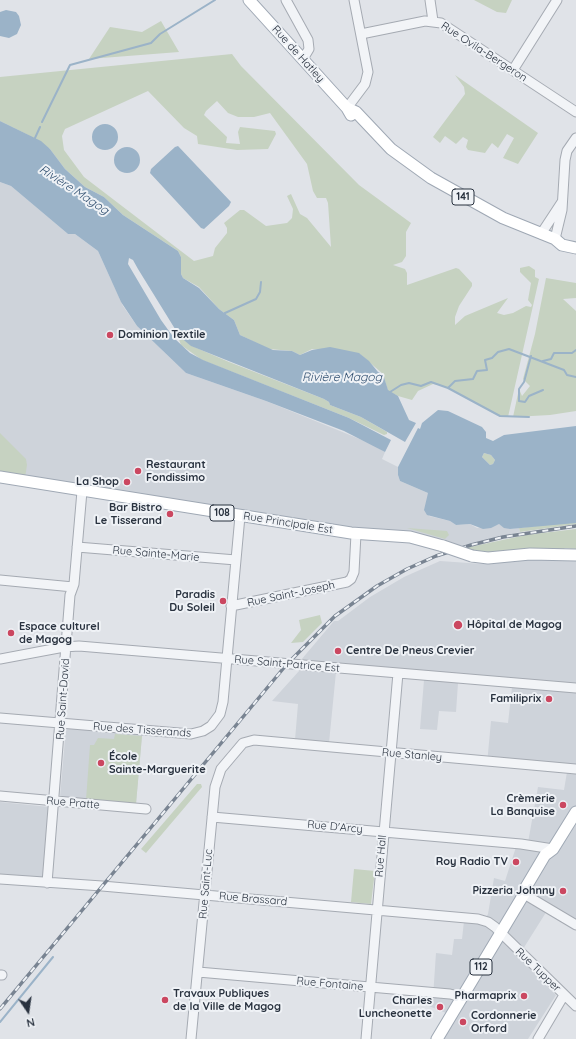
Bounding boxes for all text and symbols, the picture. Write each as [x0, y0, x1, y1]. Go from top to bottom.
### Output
street label: Rue Ovila-Bergeron [438, 19, 530, 85]
street label: Rue de Hatley [269, 23, 327, 85]
water label: Rivière Magog [37, 162, 111, 218]
road number: 141 [452, 189, 474, 205]
place label: Dominion Textile [118, 328, 206, 342]
marker: Dominion Textile [105, 330, 115, 340]
water label: Rivière Magog [302, 370, 382, 384]
place label: Restaurant Fondissimo [146, 458, 206, 484]
marker: Restaurant Fondissimo [133, 466, 143, 476]
place label: La Shop [76, 475, 119, 489]
marker: La Shop [122, 477, 132, 487]
place label: Bar Bistro Le Tisserand [95, 501, 162, 527]
road number: 108 [210, 505, 234, 521]
marker: Bar Bistro Le Tisserand [165, 509, 175, 519]
street label: Rue Principale Est [242, 509, 334, 537]
street label: Rue Sainte-Marie [112, 544, 200, 564]
street label: Rue Saint-Joseph [246, 578, 336, 610]
place label: Paradis Du Soleil [169, 588, 215, 614]
marker: Paradis Du Soleil [218, 596, 228, 606]
place label: Hôpital de Magog [467, 618, 562, 632]
marker: Hôpital de Magog [452, 619, 464, 631]
place label: Espace culturel de Magog [19, 620, 100, 646]
marker: Espace culturel de Magog [6, 628, 16, 638]
place label: Centre De Pneus Crevier [346, 644, 474, 658]
marker: Centre De Pneus Crevier [333, 646, 343, 656]
street label: Rue Saint-Patrice Est [234, 653, 340, 675]
street label: Rue Saint-David [54, 658, 72, 740]
place label: Familiprix [490, 692, 541, 706]
marker: Familiprix [544, 694, 554, 704]
street label: Rue des Tisserands [93, 720, 191, 740]
street label: Rue Stanley [381, 746, 443, 764]
place label: École Sainte-Marguerite [109, 750, 206, 776]
marker: École Sainte-Marguerite [96, 758, 106, 768]
place label: Crèmerie La Banquise [490, 792, 555, 818]
street label: Rue Pratte [46, 794, 100, 812]
marker: Crèmerie La Banquise [558, 800, 568, 810]
street label: Rue D'Arcy [307, 818, 363, 836]
street label: Rue Hall [373, 834, 389, 878]
street label: Rue Saint-Luc [196, 848, 216, 920]
place label: Roy Radio TV [436, 855, 508, 869]
marker: Roy Radio TV [511, 857, 521, 867]
place label: Pizzeria Johnny [472, 884, 555, 898]
marker: Pizzeria Johnny [558, 886, 568, 896]
street label: Rue Brassard [218, 889, 288, 909]
street label: Rue Tupper [513, 945, 563, 995]
road number: 112 [470, 959, 492, 975]
street label: Rue Fontaine [296, 975, 364, 993]
place label: Travaux Publiques de la Ville de Magog [173, 987, 281, 1013]
place label: Pharmaprix [455, 989, 516, 1003]
north arrow [8, 991, 48, 1031]
marker: Pharmaprix [519, 991, 529, 1001]
place label: Charles Luncheonette [359, 994, 432, 1020]
marker: Travaux Publiques de la Ville de Magog [160, 995, 170, 1005]
marker: Charles Luncheonette [435, 1002, 445, 1012]
place label: Cordonnerie Orford [471, 1009, 537, 1035]
text: N [25, 1015, 36, 1030]
marker: Cordonnerie Orford [458, 1017, 468, 1027]

